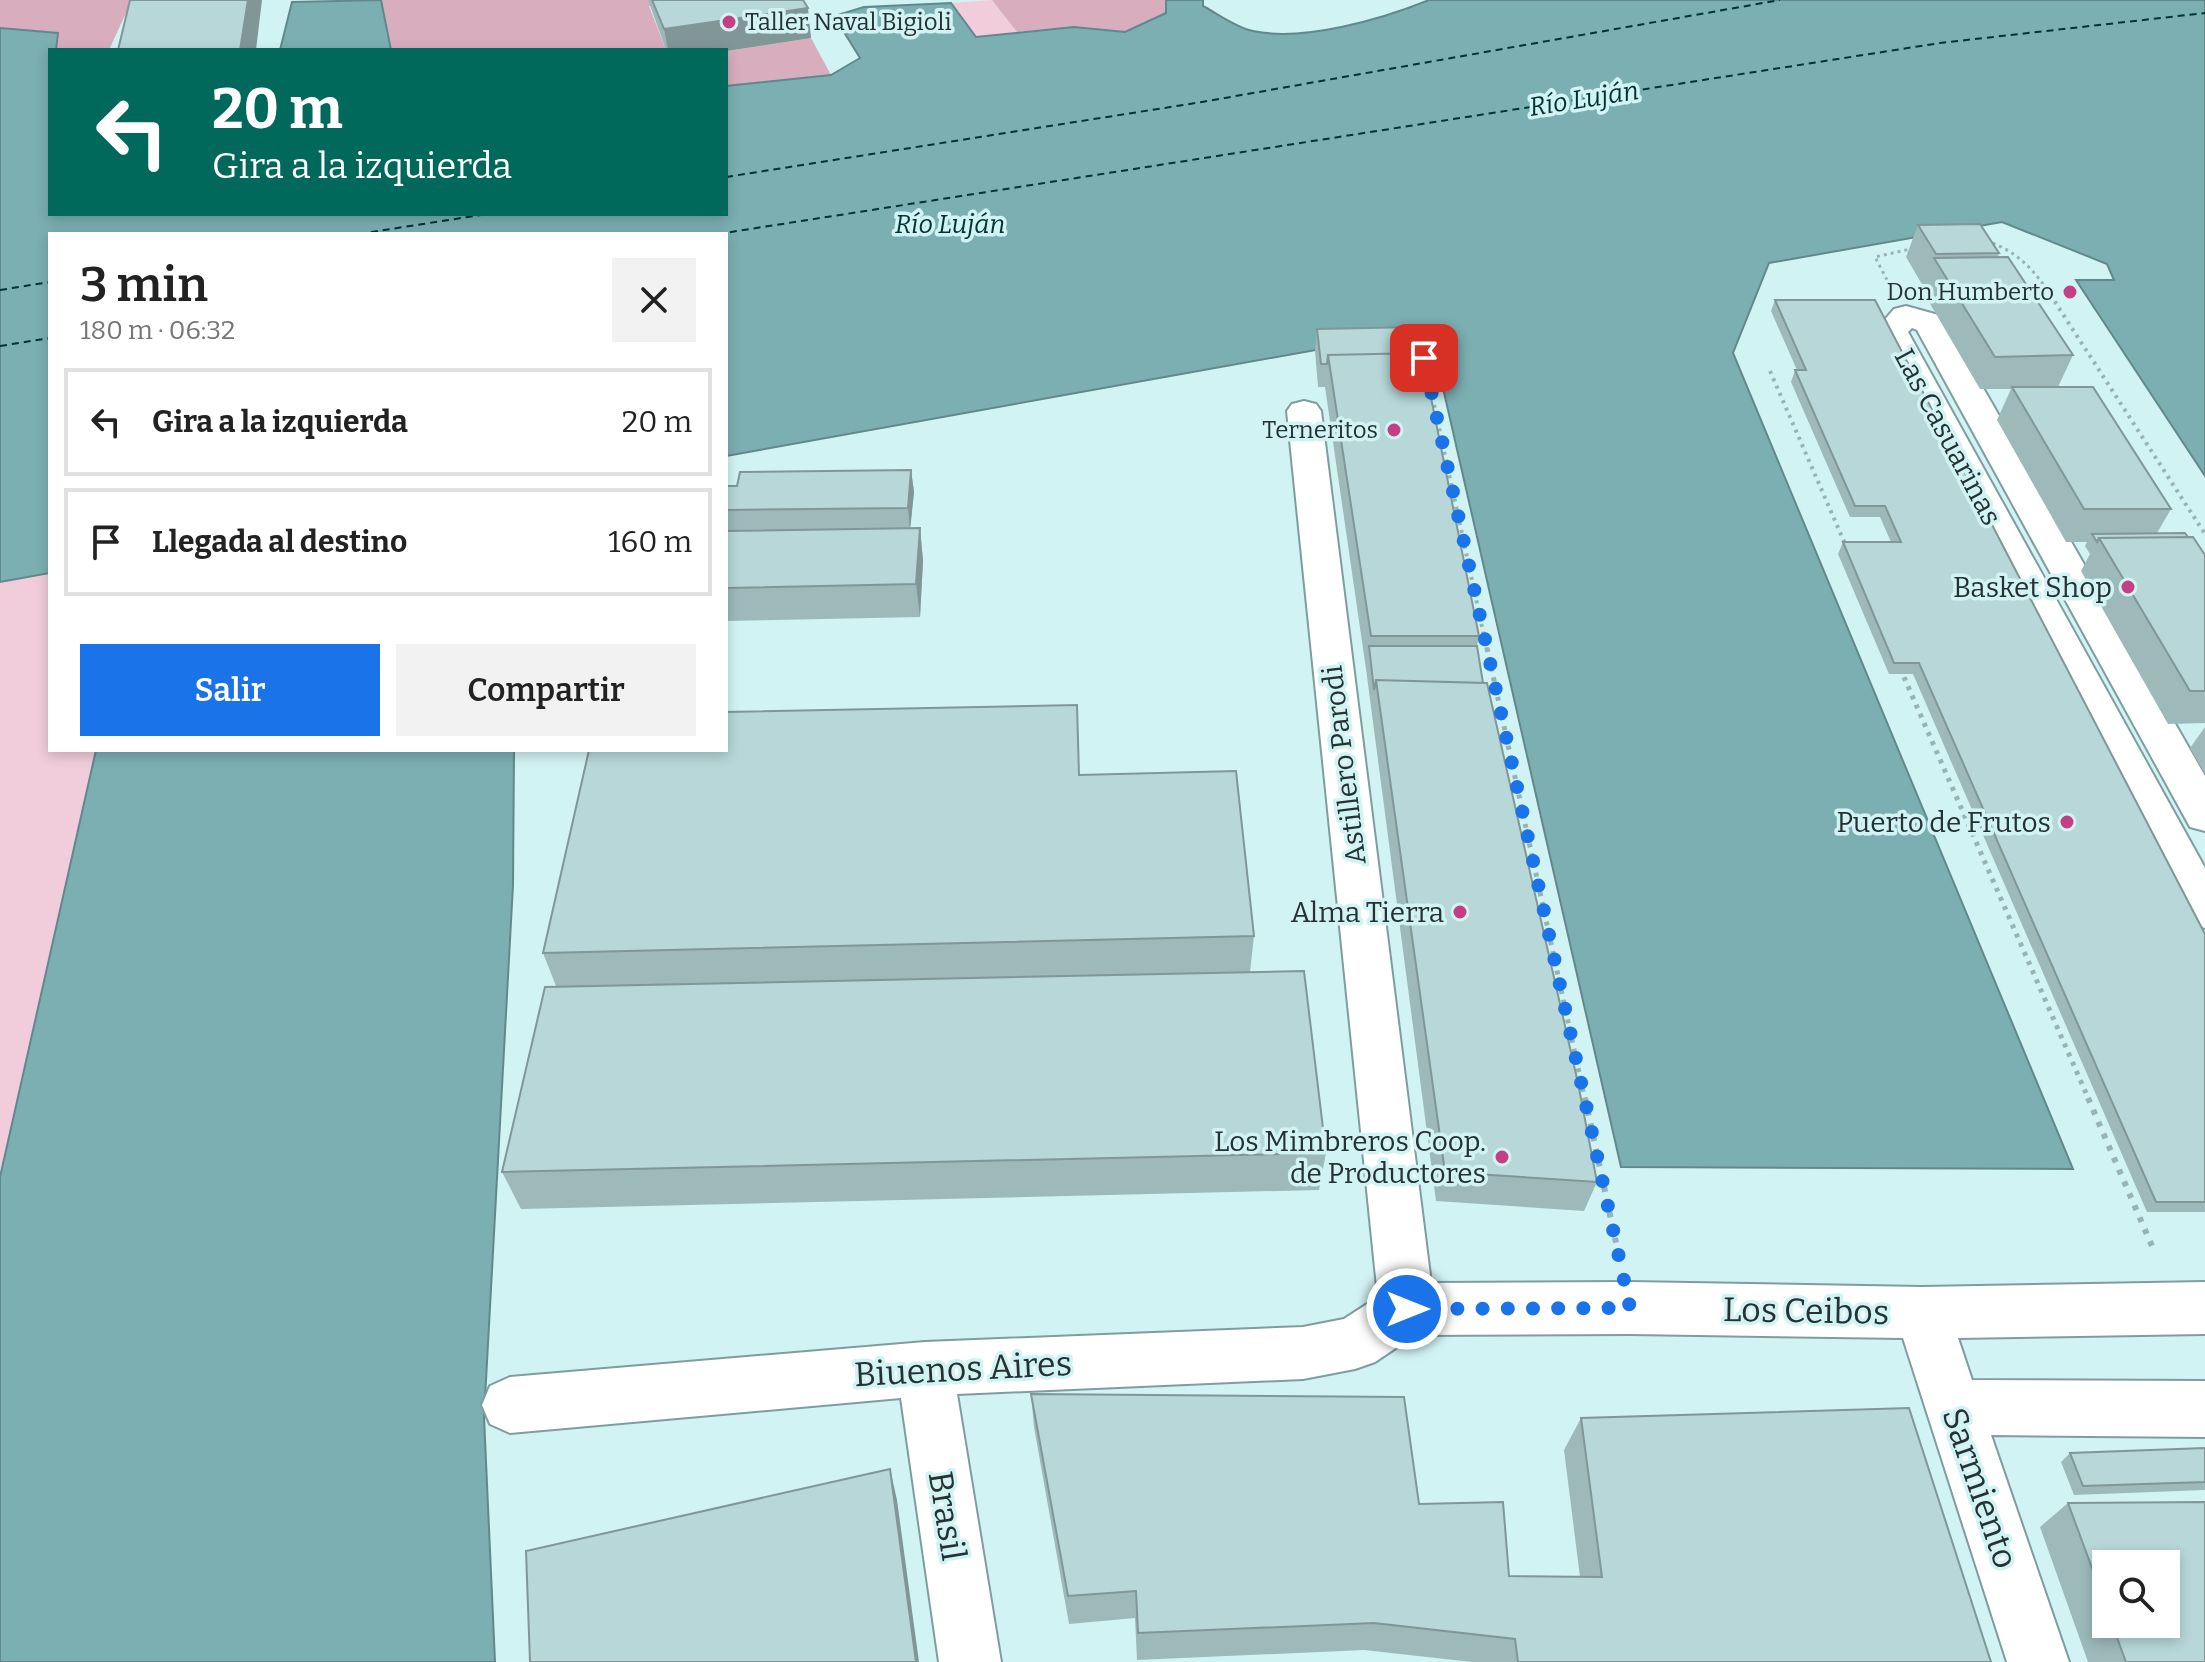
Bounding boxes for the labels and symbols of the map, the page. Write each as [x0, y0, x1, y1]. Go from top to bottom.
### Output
place label: Taller Naval Bigioli [745, 8, 952, 36]
marker: Taller Naval Bigioli [720, 13, 738, 31]
water label: Río Luján [1527, 75, 1641, 123]
water label: Río Luján [895, 209, 1005, 240]
place label: Don Humberto [1886, 278, 2054, 306]
marker: Don Humberto [2061, 283, 2079, 301]
pin [1390, 324, 1458, 392]
street label: Las Casuarinas [1888, 343, 2008, 531]
place label: Terneritos [1262, 416, 1378, 444]
marker: Terneritos [1385, 421, 1403, 439]
place label: Basket Shop [1953, 571, 2112, 604]
marker: Basket Shop [2119, 578, 2137, 596]
street label: Astillero Parodi [1315, 664, 1373, 866]
place label: Puerto de Frutos [1837, 806, 2051, 839]
marker: Puerto de Frutos [2058, 813, 2076, 831]
place label: Alma Tierra [1291, 896, 1444, 929]
marker: Alma Tierra [1451, 903, 1469, 921]
place label: Los Mimbreros Coop. de Productores [1214, 1125, 1486, 1190]
marker: Los Mimbreros Coop. de Productores [1493, 1148, 1511, 1166]
position arrow [1365, 1267, 1449, 1351]
street label: Los Ceibos [1723, 1289, 1889, 1333]
street label: Biuenos Aires [853, 1343, 1073, 1395]
street label: Sarmiento [1933, 1402, 2027, 1574]
street label: Brasil [920, 1468, 974, 1564]

